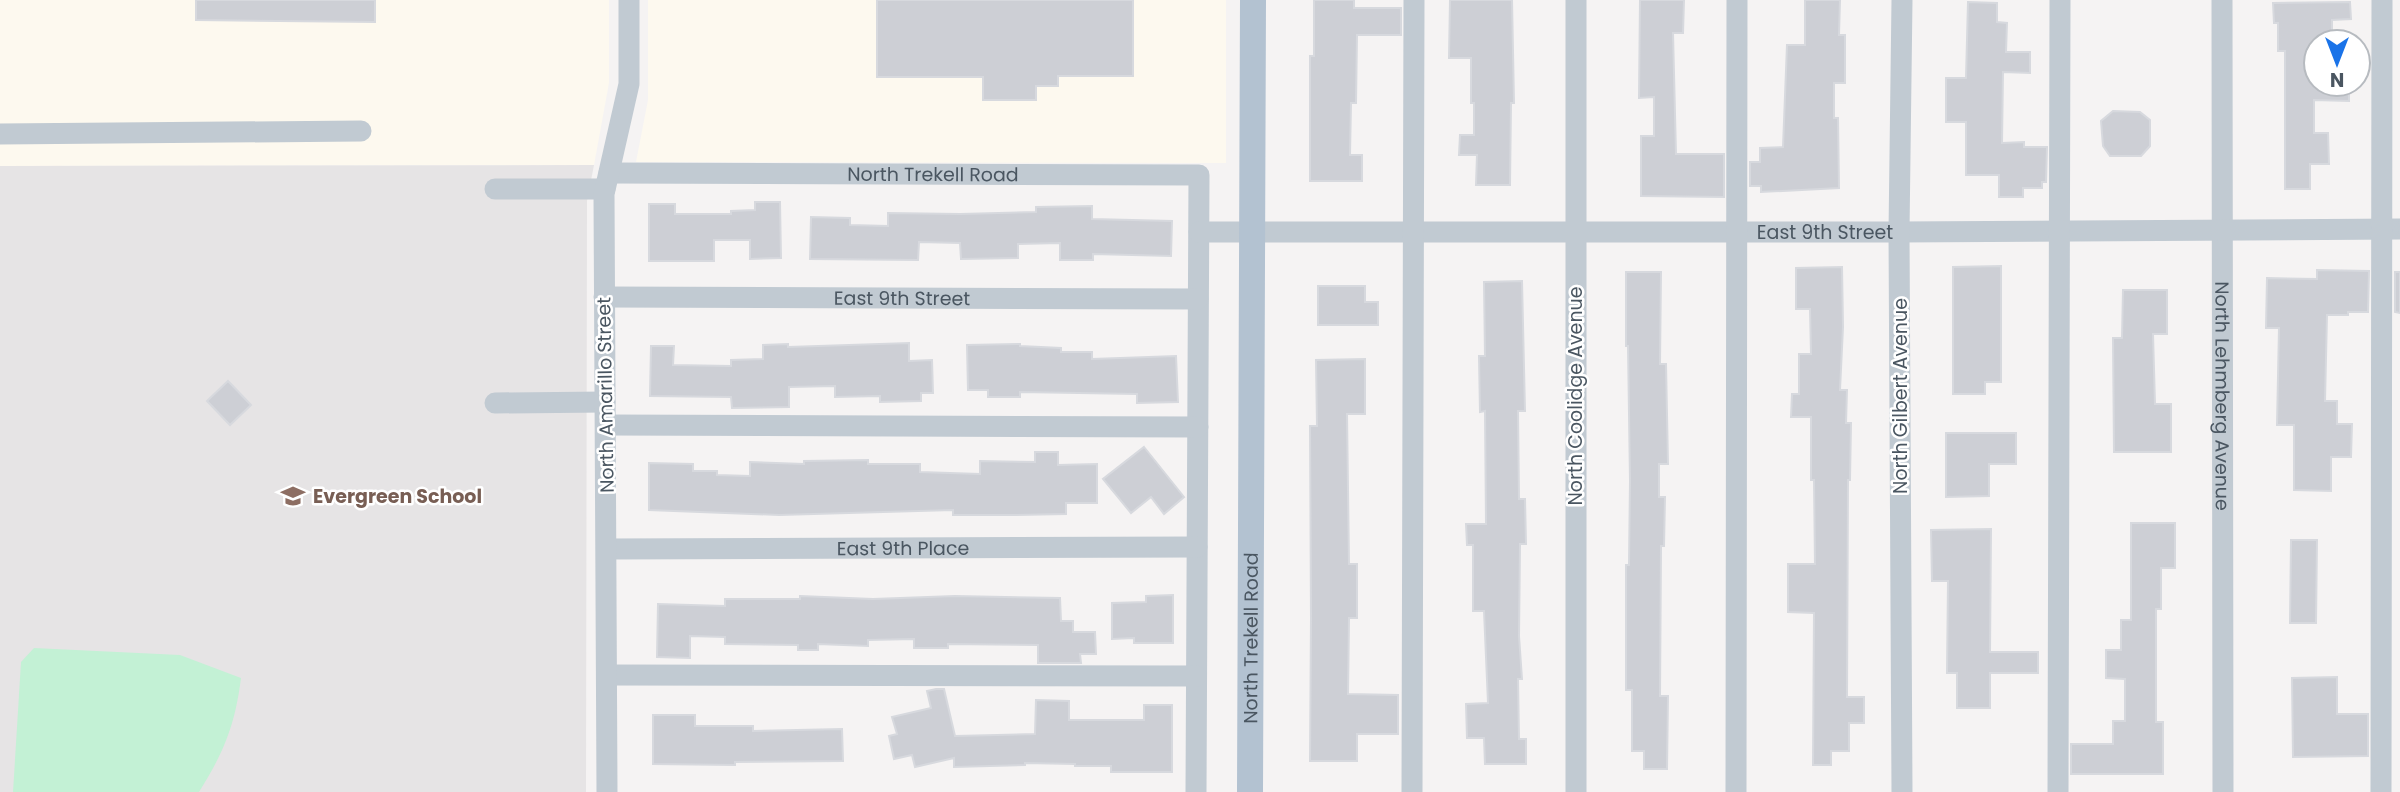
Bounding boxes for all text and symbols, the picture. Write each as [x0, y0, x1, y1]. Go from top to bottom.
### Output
north arrow [2302, 28, 2372, 98]
text: N [2330, 66, 2344, 93]
street label: North Trekell Road [847, 161, 1019, 188]
street label: East 9th Street [1757, 219, 1893, 246]
street label: North Lehmberg Avenue [2208, 281, 2236, 511]
street label: East 9th Street [834, 285, 970, 312]
street label: North Coolidge Avenue [1562, 287, 1589, 505]
street label: North Amarillo Street [590, 297, 621, 493]
street label: North Gilbert Avenue [1887, 298, 1914, 494]
school or university icon: Evergreen School [279, 482, 307, 510]
place label: Evergreen School [313, 483, 482, 510]
street label: East 9th Place [837, 535, 969, 562]
street label: North Trekell Road [1237, 552, 1265, 724]

